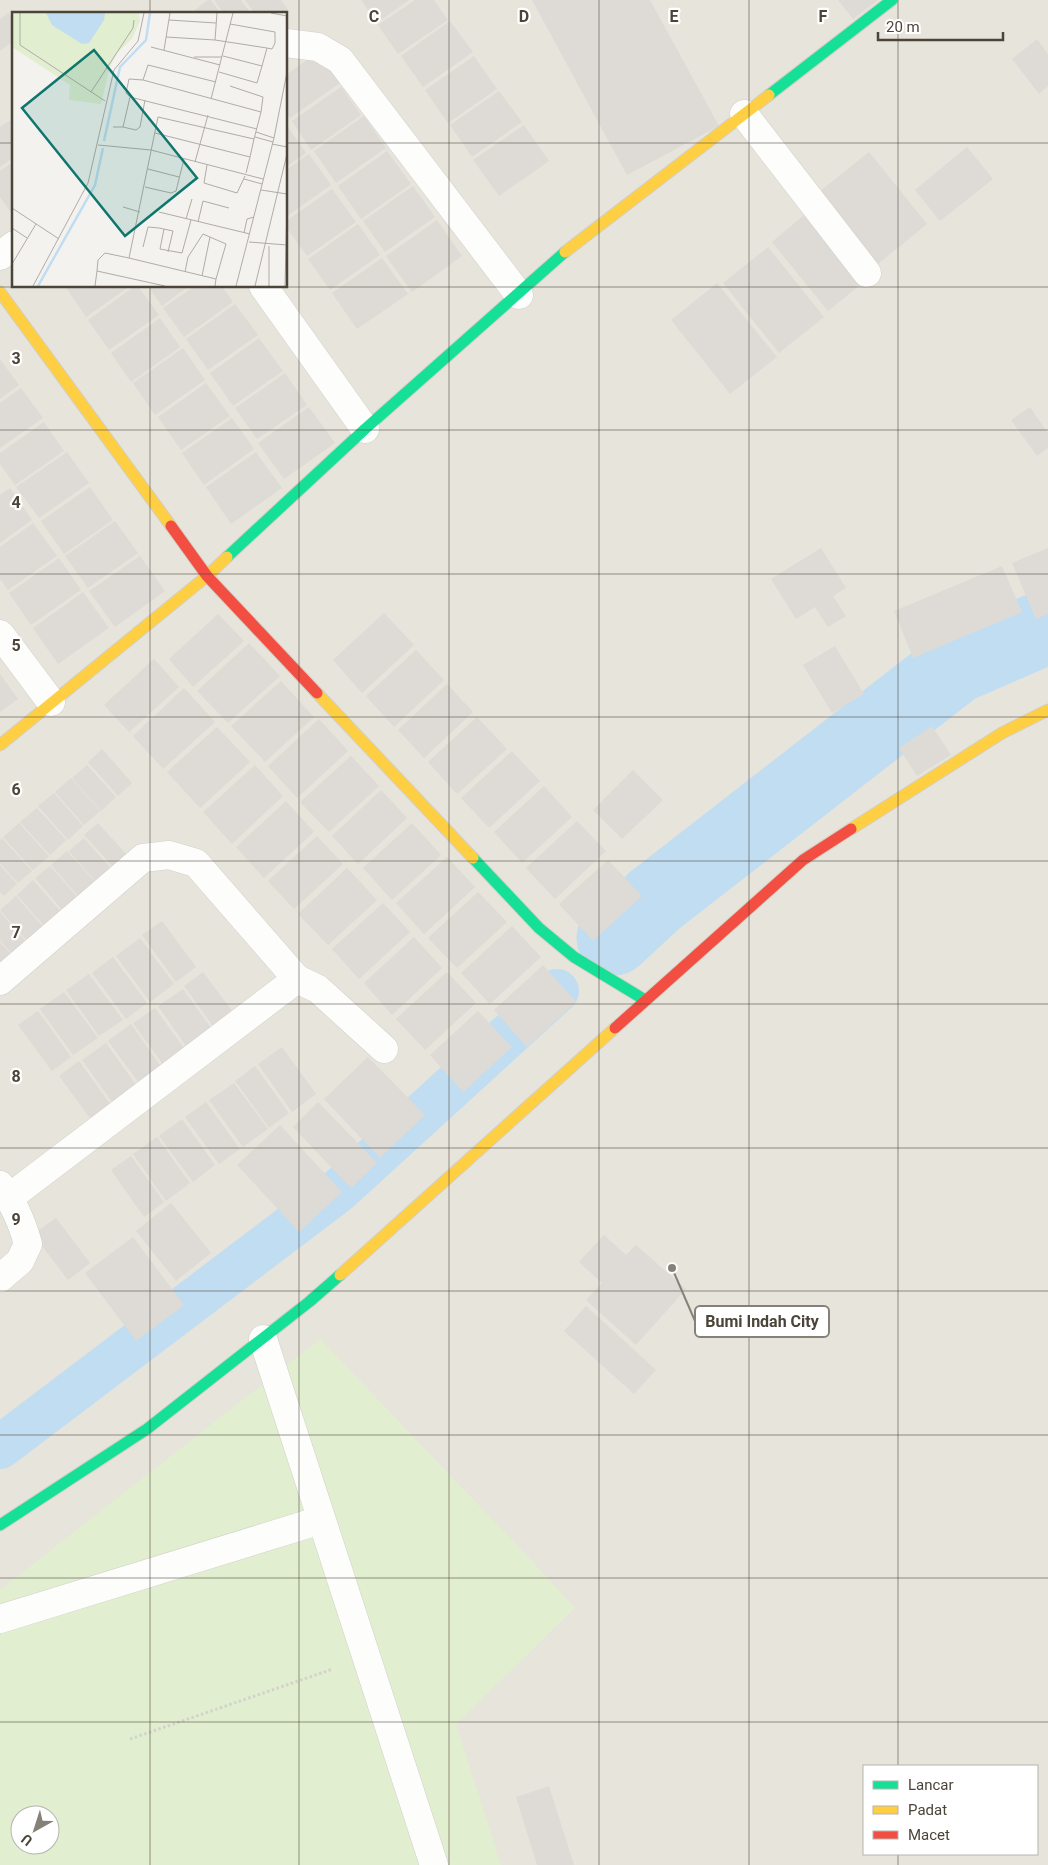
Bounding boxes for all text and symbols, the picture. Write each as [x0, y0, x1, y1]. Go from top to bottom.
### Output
text: C [369, 7, 379, 26]
text: D [519, 7, 529, 26]
text: E [670, 7, 679, 26]
text: F [819, 7, 828, 26]
scale bar [878, 10, 1003, 42]
inset map [12, 12, 288, 288]
text: 20 m [886, 18, 920, 36]
text: 3 [11, 349, 21, 368]
text: 4 [11, 493, 21, 512]
text: 5 [11, 636, 21, 655]
text: 6 [11, 780, 21, 799]
text: 7 [11, 923, 21, 942]
text: 8 [11, 1067, 21, 1086]
text: 9 [11, 1210, 21, 1229]
callout: Bumi Indah City [695, 1306, 829, 1337]
text: Bumi Indah City [705, 1312, 820, 1331]
legend [863, 1765, 1038, 1855]
text: Lancar [908, 1776, 954, 1794]
text: Padat [908, 1801, 947, 1819]
north arrow [10, 1805, 60, 1855]
text: Macet [908, 1826, 950, 1844]
text: U [18, 1831, 35, 1849]

